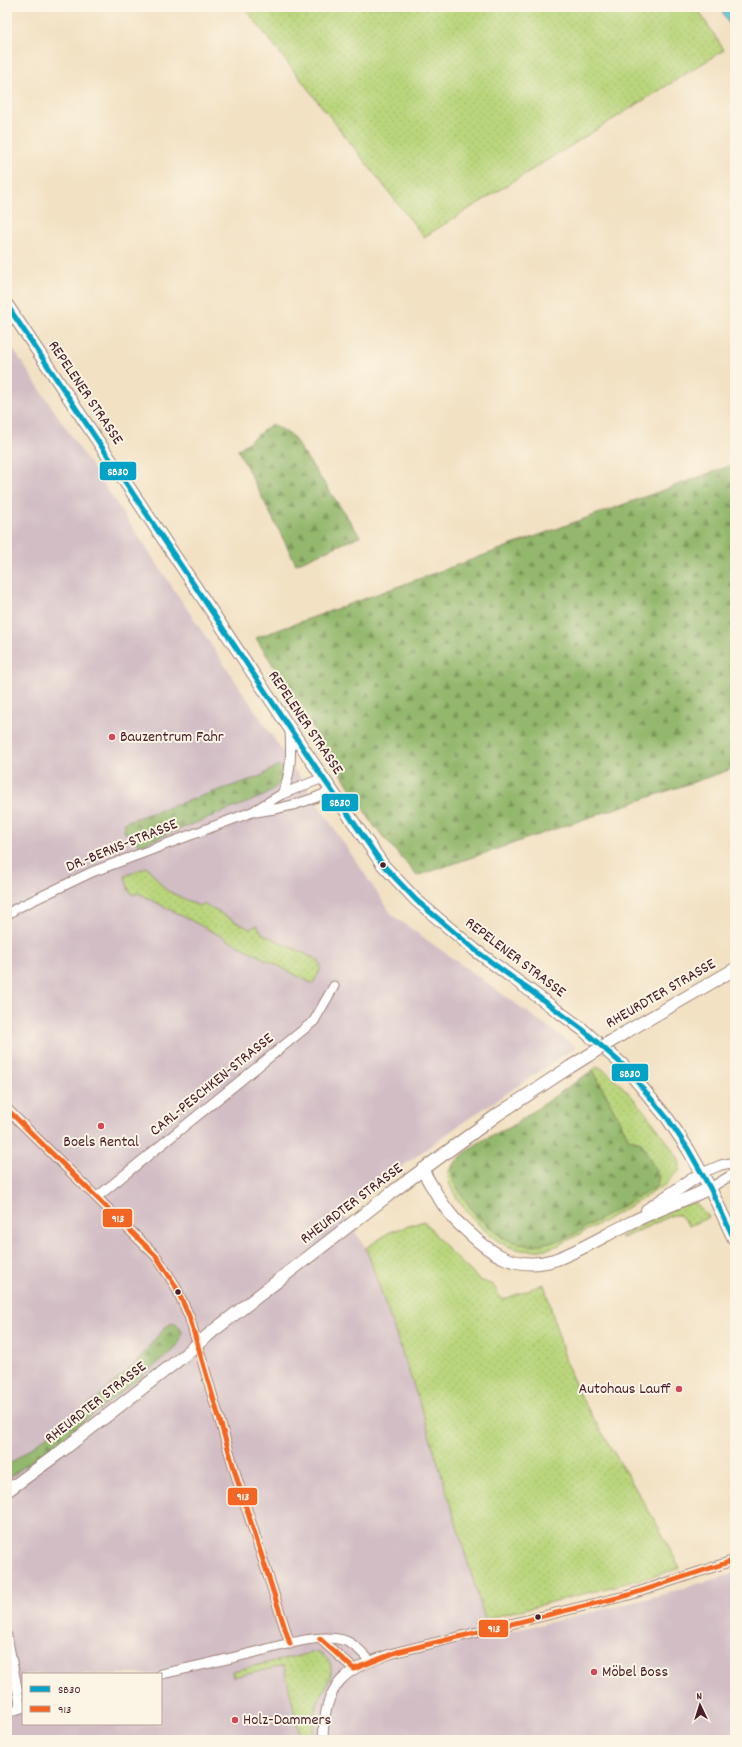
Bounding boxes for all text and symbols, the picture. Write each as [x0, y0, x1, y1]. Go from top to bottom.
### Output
street label: REPELENER STRASSE [42, 336, 129, 450]
line badge: SB30 [99, 461, 137, 481]
text: SB30 [108, 465, 128, 481]
street label: REPELENER STRASSE [262, 666, 349, 780]
place label: Bauzentrum Fahr [120, 726, 224, 749]
marker: Bauzentrum Fahr [107, 732, 117, 742]
line badge: SB30 [321, 793, 359, 812]
text: SB30 [330, 796, 350, 812]
street label: DR.-BERNS-STRASSE [63, 813, 182, 879]
unlabelled marker [378, 860, 388, 870]
street label: REPELENER STRASSE [460, 912, 571, 1004]
street label: RHEURDTER STRASSE [602, 953, 721, 1035]
street label: CARL-PESCHKEN-STRASSE [145, 1027, 279, 1142]
line badge: SB30 [611, 1063, 649, 1082]
text: SB30 [620, 1067, 640, 1083]
marker: Boels Rental [96, 1121, 106, 1131]
place label: Boels Rental [63, 1131, 139, 1154]
street label: RHEURDTER STRASSE [296, 1157, 409, 1250]
line badge: 913 [102, 1208, 133, 1228]
text: 913 [112, 1212, 124, 1228]
unlabelled marker [173, 1287, 183, 1297]
street label: RHEURDTER STRASSE [40, 1355, 152, 1450]
place label: Autohaus Lauff [578, 1378, 671, 1401]
marker: Autohaus Lauff [674, 1384, 684, 1394]
line badge: 913 [227, 1487, 258, 1506]
text: 913 [237, 1490, 249, 1506]
unlabelled marker [533, 1612, 543, 1622]
line badge: 913 [478, 1619, 509, 1638]
text: 913 [488, 1622, 500, 1638]
place label: Möbel Boss [602, 1661, 668, 1684]
marker: Möbel Boss [589, 1667, 599, 1677]
legend [22, 1673, 162, 1725]
text: SB30 [58, 1682, 81, 1699]
north arrow [680, 1685, 720, 1725]
text: N [696, 1689, 703, 1705]
text: 913 [58, 1702, 71, 1719]
place label: Holz-Dammers [243, 1709, 331, 1732]
marker: Holz-Dammers [230, 1715, 240, 1725]

